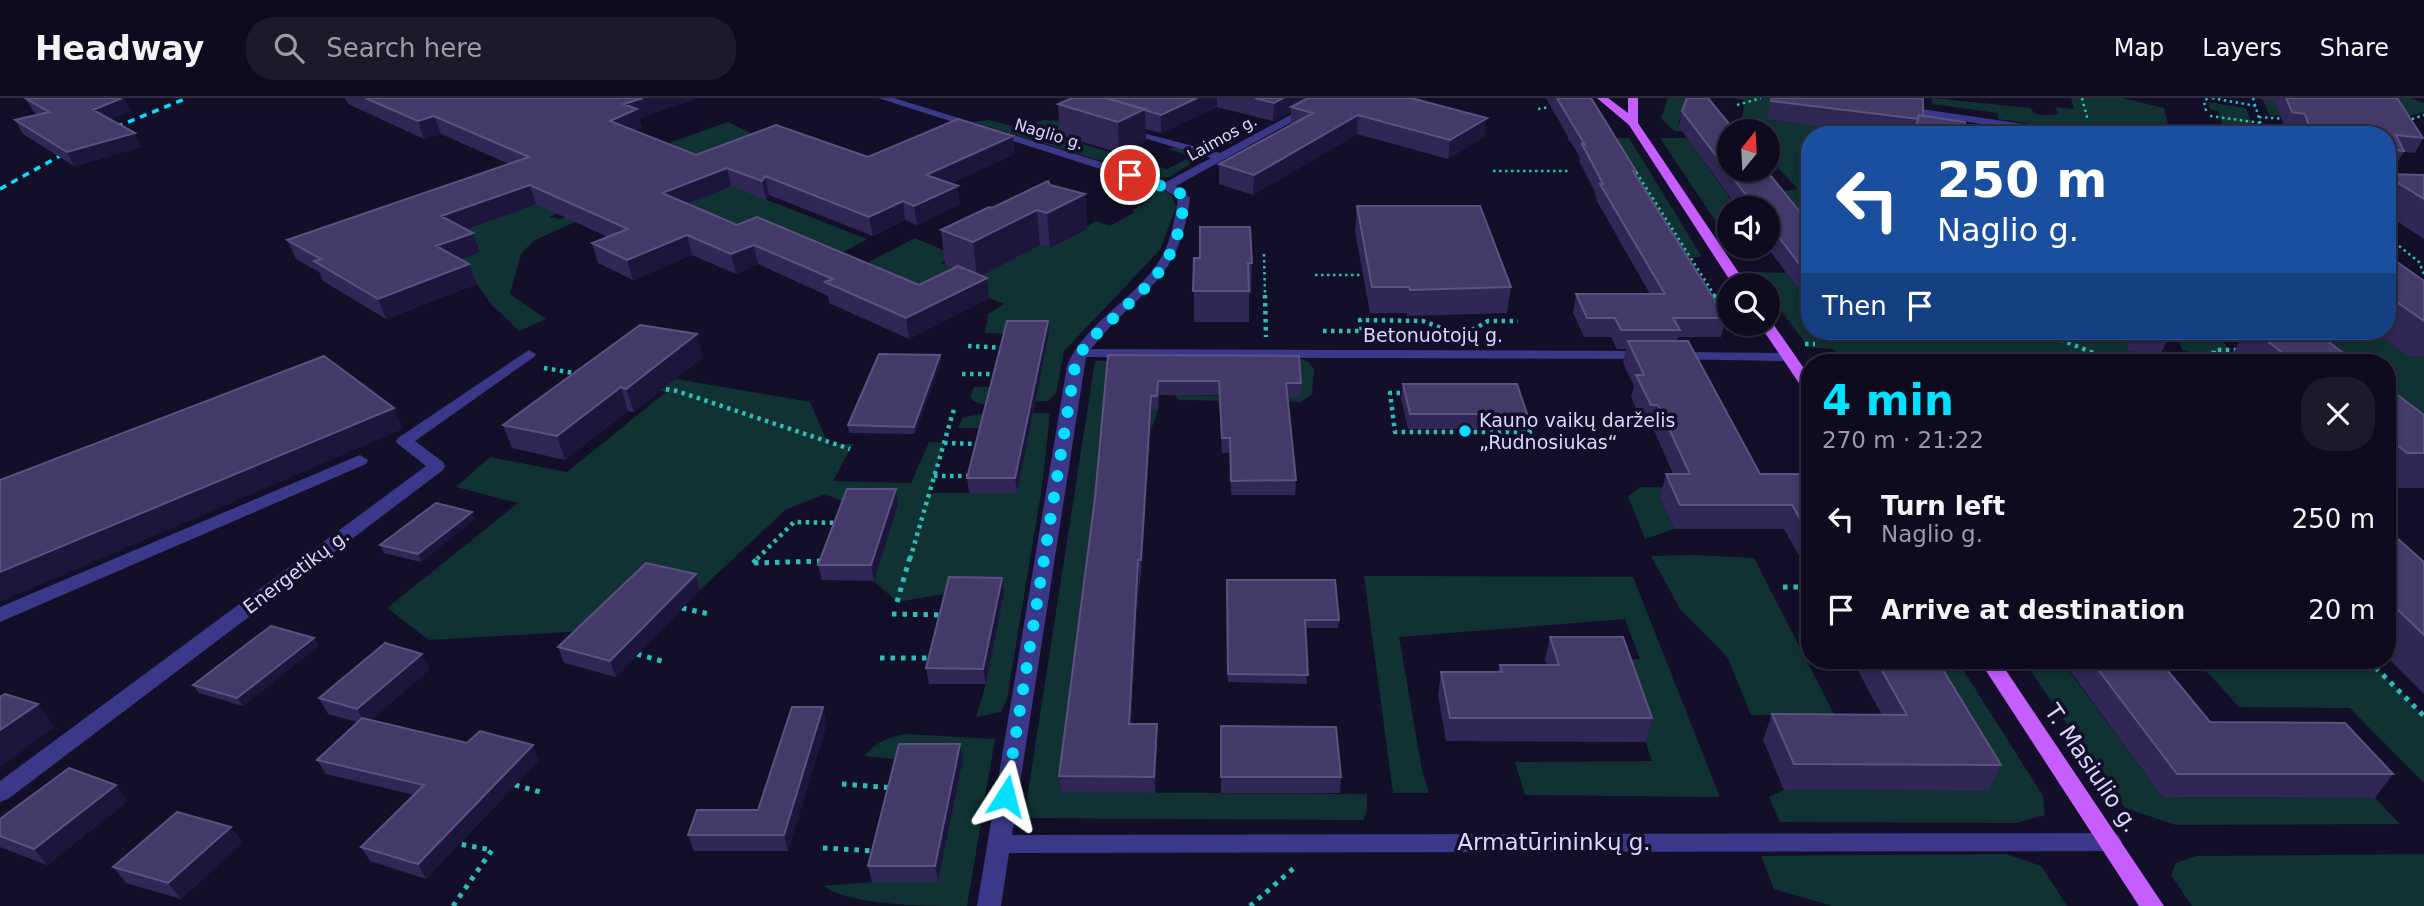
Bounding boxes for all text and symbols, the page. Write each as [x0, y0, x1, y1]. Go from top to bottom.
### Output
search box [246, 17, 736, 80]
text: Headway [35, 29, 204, 68]
icon: search [270, 29, 308, 67]
text: Search here [326, 33, 482, 63]
text: Map [2114, 34, 2164, 62]
text: Layers [2202, 34, 2282, 62]
text: Share [2320, 34, 2389, 62]
street label: Laimos g. [1184, 111, 1260, 165]
street label: Naglio g. [1012, 115, 1086, 153]
north arrow [1717, 119, 1780, 182]
map controls [1717, 119, 1780, 336]
pin [1100, 145, 1160, 205]
text: 250 m [1937, 152, 2107, 209]
icon: left [1822, 154, 1913, 245]
icon: arrive [1111, 156, 1149, 194]
button: sound [1717, 196, 1780, 259]
text: Naglio g. [1937, 211, 2079, 249]
button: search [1717, 273, 1780, 336]
icon: arrive [1901, 287, 1939, 325]
text: Then [1822, 291, 1887, 321]
street label: Betonuotojų g. [1363, 324, 1503, 346]
text: 4 min [1822, 376, 1954, 425]
button: close [2301, 377, 2375, 451]
place label: Kauno vaikų darželis „Rudnosiukas“ [1479, 409, 1675, 453]
marker: Kauno vaikų darželis „Rudnosiukas“ [1457, 423, 1473, 439]
text: 270 m · 21:22 [1822, 427, 1984, 453]
text: Turn left [1881, 491, 2005, 521]
icon: left [1822, 500, 1860, 538]
text: 250 m [2292, 504, 2375, 534]
text: Naglio g. [1881, 521, 1983, 547]
street label: Energetikų g. [239, 524, 353, 618]
icon: arrive [1822, 591, 1860, 629]
text: Arrive at destination [1881, 595, 2185, 625]
text: 20 m [2308, 595, 2375, 625]
street label: T. Masiulio g. [2039, 698, 2144, 837]
position arrow [969, 759, 1043, 833]
street label: Armatūrininkų g. [1457, 829, 1651, 855]

